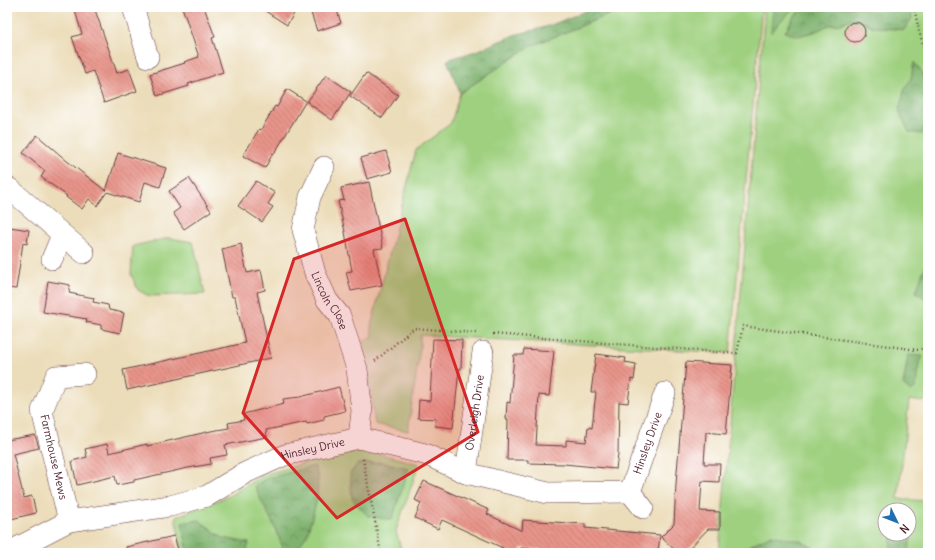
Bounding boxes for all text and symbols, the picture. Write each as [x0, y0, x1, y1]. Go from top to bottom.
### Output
street label: Lincoln Close [308, 269, 351, 331]
street label: Overleigh Drive [462, 374, 487, 451]
street label: Hinsley Drive [630, 410, 665, 476]
street label: Farmhouse Mews [37, 413, 71, 501]
street label: Hinsley Drive [278, 434, 346, 463]
north arrow [877, 502, 917, 542]
text: N [897, 521, 912, 536]

